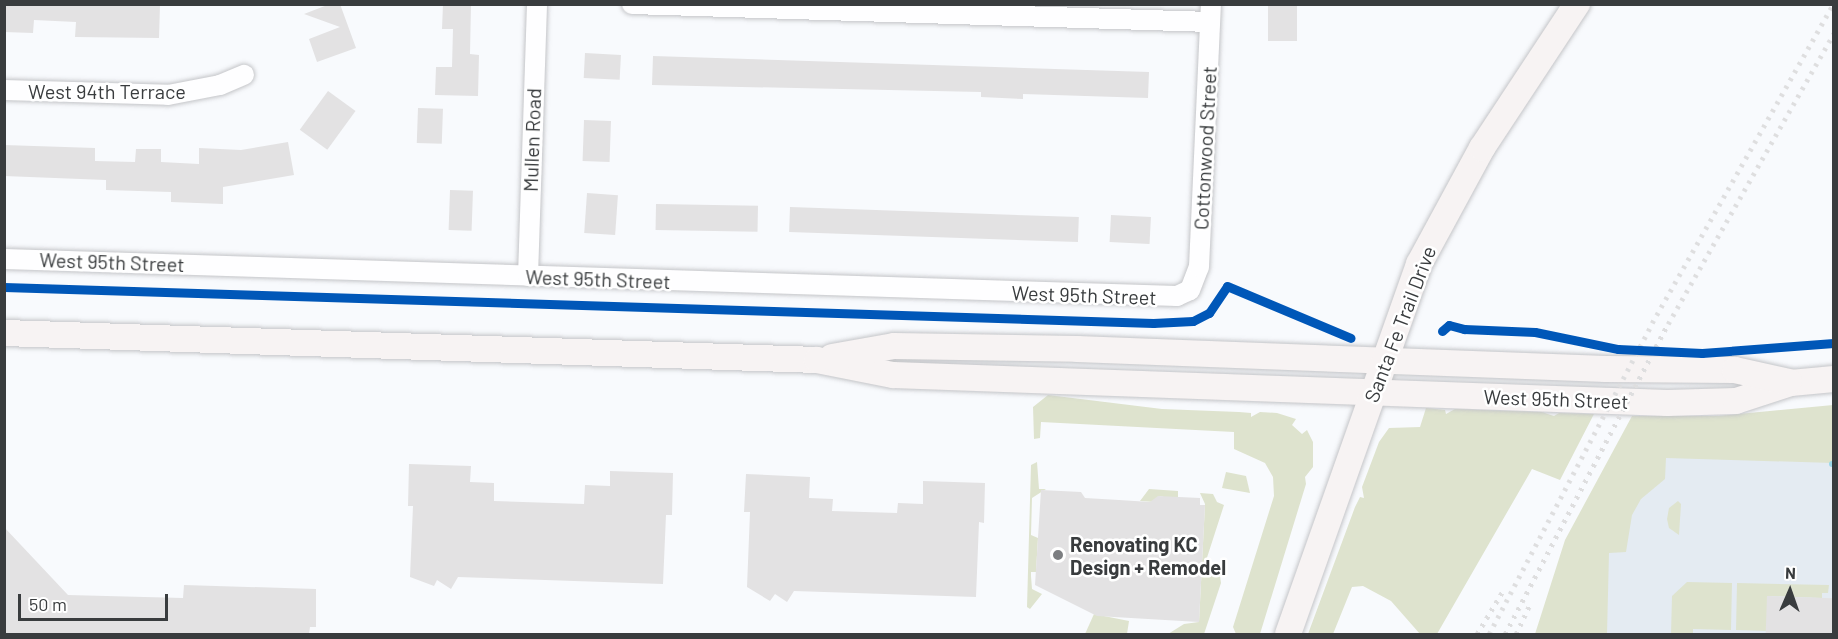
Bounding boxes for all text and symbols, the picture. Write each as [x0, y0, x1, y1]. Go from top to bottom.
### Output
street label: Cottonwood Street [1189, 65, 1221, 231]
street label: West 94th Terrace [28, 79, 186, 103]
street label: Mullen Road [518, 88, 546, 192]
street label: Santa Fe Trail Drive [1359, 242, 1441, 406]
street label: West 95th Street [39, 247, 185, 277]
street label: West 95th Street [525, 264, 671, 294]
street label: West 95th Street [1011, 280, 1157, 310]
street label: West 95th Street [1483, 384, 1629, 414]
place label: Renovating KC Design + Remodel [1070, 532, 1226, 579]
marker: Renovating KC Design + Remodel [1051, 548, 1065, 562]
north arrow [1760, 561, 1820, 621]
text: N [1785, 563, 1796, 582]
scale bar [21, 582, 171, 620]
text: 50 m [29, 593, 67, 615]

